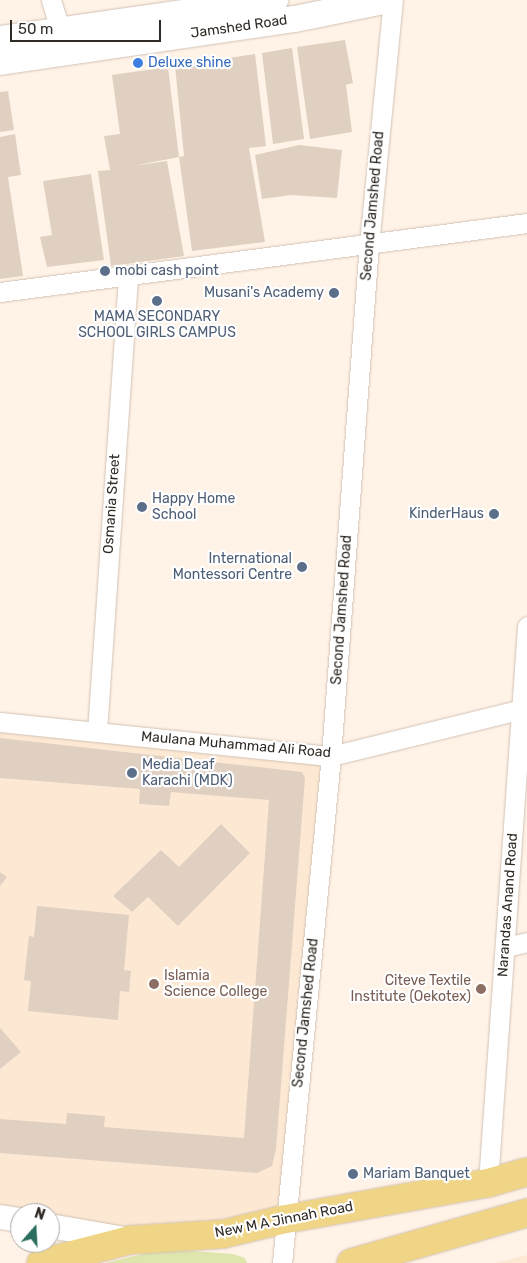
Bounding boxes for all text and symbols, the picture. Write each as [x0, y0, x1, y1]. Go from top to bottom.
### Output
scale bar [12, 10, 164, 42]
street label: Jamshed Road [190, 12, 288, 42]
text: 50 m [18, 20, 53, 38]
place label: Deluxe shine [148, 55, 231, 71]
marker: Deluxe shine [132, 57, 144, 69]
street label: Second Jamshed Road [358, 131, 388, 281]
place label: mobi cash point [115, 263, 219, 279]
marker: mobi cash point [99, 265, 111, 277]
place label: Musani's Academy [204, 285, 324, 301]
marker: Musani's Academy [328, 287, 340, 299]
marker: MAMA SECONDARY SCHOOL GIRLS CAMPUS [151, 295, 163, 307]
place label: MAMA SECONDARY SCHOOL GIRLS CAMPUS [78, 309, 236, 342]
street label: Osmania Street [100, 453, 124, 555]
place label: Happy Home School [152, 491, 236, 524]
marker: Happy Home School [136, 501, 148, 513]
place label: KinderHaus [409, 506, 484, 522]
marker: KinderHaus [488, 508, 500, 520]
street label: Second Jamshed Road [328, 535, 356, 685]
place label: International Montessori Centre [173, 551, 292, 584]
marker: International Montessori Centre [296, 561, 308, 573]
street label: Maulana Muhammad Ali Road [140, 728, 332, 762]
place label: Media Deaf Karachi (MDK) [142, 757, 233, 790]
marker: Media Deaf Karachi (MDK) [126, 767, 138, 779]
street label: Narandas Anand Road [495, 832, 521, 978]
street label: Second Jamshed Road [290, 938, 322, 1088]
place label: Islamia Science College [164, 968, 267, 1000]
place label: Citeve Textile Institute (Oekotex) [350, 973, 471, 1006]
marker: Islamia Science College [148, 978, 160, 990]
marker: Citeve Textile Institute (Oekotex) [475, 983, 487, 995]
place label: Mariam Banquet [363, 1166, 470, 1182]
marker: Mariam Banquet [347, 1168, 359, 1180]
street label: New M A Jinnah Road [213, 1198, 355, 1242]
north arrow [10, 1203, 60, 1253]
text: N [32, 1205, 47, 1224]

